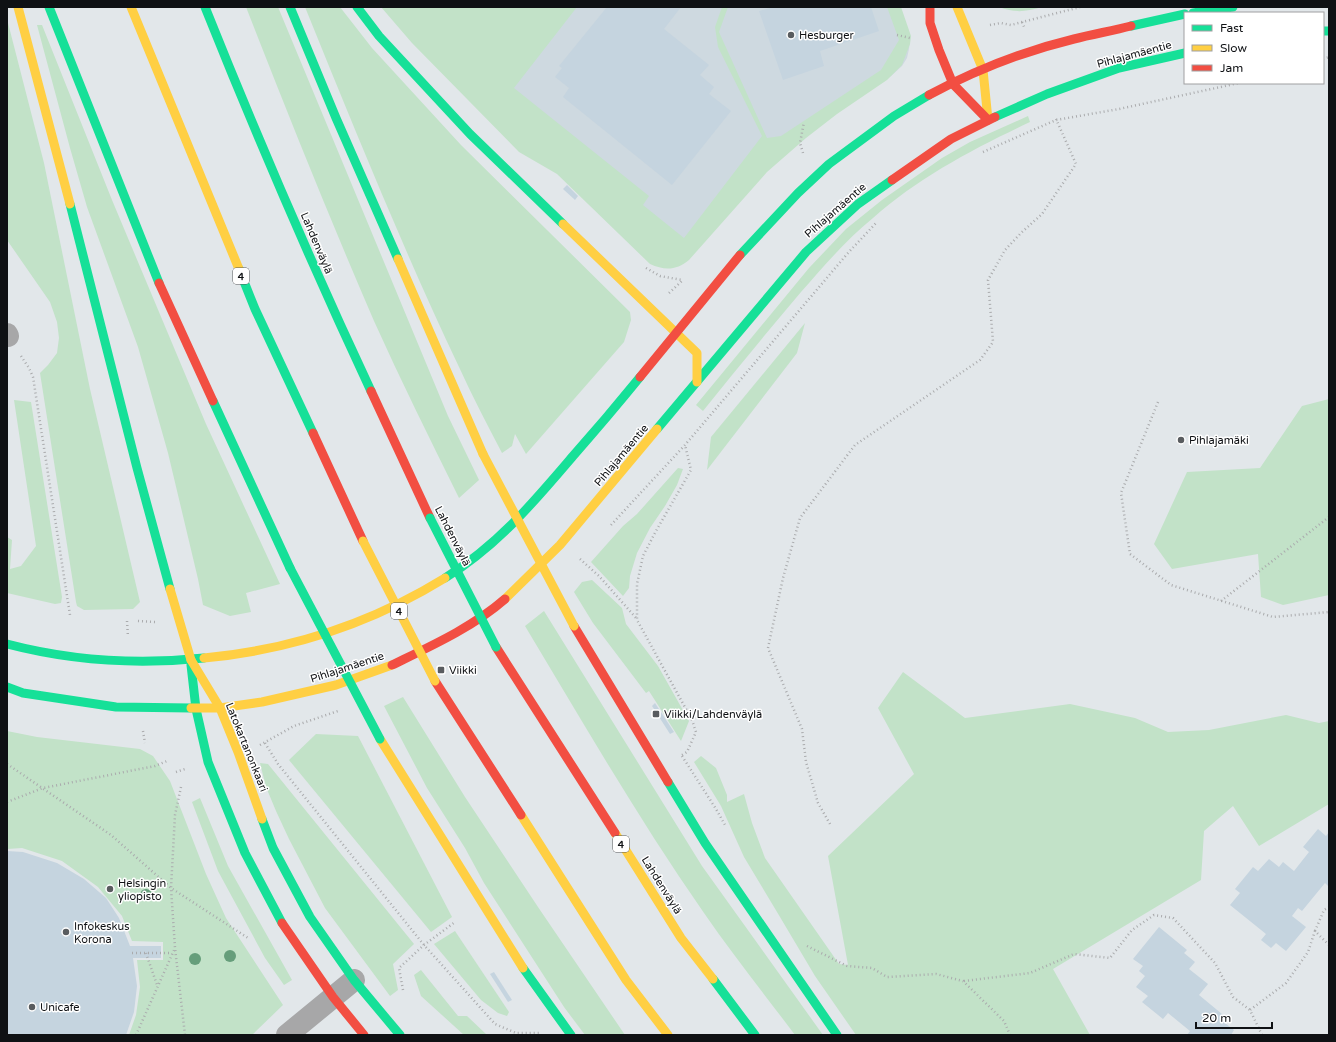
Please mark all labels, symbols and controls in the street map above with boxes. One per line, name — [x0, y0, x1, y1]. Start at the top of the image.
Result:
legend — [1184, 12, 1324, 84]
text: Fast — [1220, 21, 1244, 35]
place label: Hesburger — [799, 29, 855, 42]
marker: Hesburger — [786, 30, 796, 40]
street label: Pihlajamäentie — [1095, 38, 1173, 71]
text: Slow — [1220, 41, 1247, 55]
text: Jam — [1220, 61, 1243, 75]
street label: Pihlajamäentie — [802, 180, 869, 241]
street label: Lahdenväylä — [298, 210, 335, 276]
road number: 4 — [233, 268, 249, 284]
street label: Pihlajamäentie — [592, 422, 651, 489]
place label: Pihlajamäki — [1189, 434, 1249, 447]
marker: Pihlajamäki — [1176, 435, 1186, 445]
street label: Lahdenväylä — [432, 504, 473, 568]
road number: 4 — [391, 603, 407, 619]
street label: Pihlajamäentie — [309, 649, 386, 686]
place label: Viikki — [449, 664, 477, 677]
marker: Viikki — [436, 665, 446, 675]
street label: Latokartanonkaari — [223, 701, 270, 794]
place label: Viikki/Lahdenväylä — [664, 708, 762, 721]
marker: Viikki/Lahdenväylä — [651, 709, 661, 719]
road number: 4 — [613, 836, 629, 852]
street label: Lahdenväylä — [639, 854, 684, 917]
place label: Helsingin yliopisto — [118, 877, 166, 903]
marker: Helsingin yliopisto — [105, 884, 115, 894]
place label: Infokeskus Korona — [74, 920, 130, 946]
marker: Infokeskus Korona — [61, 927, 71, 937]
place label: Unicafe — [40, 1001, 80, 1014]
marker: Unicafe — [27, 1002, 37, 1012]
scale bar — [1196, 1004, 1272, 1030]
text: 20 m — [1202, 1011, 1231, 1025]

